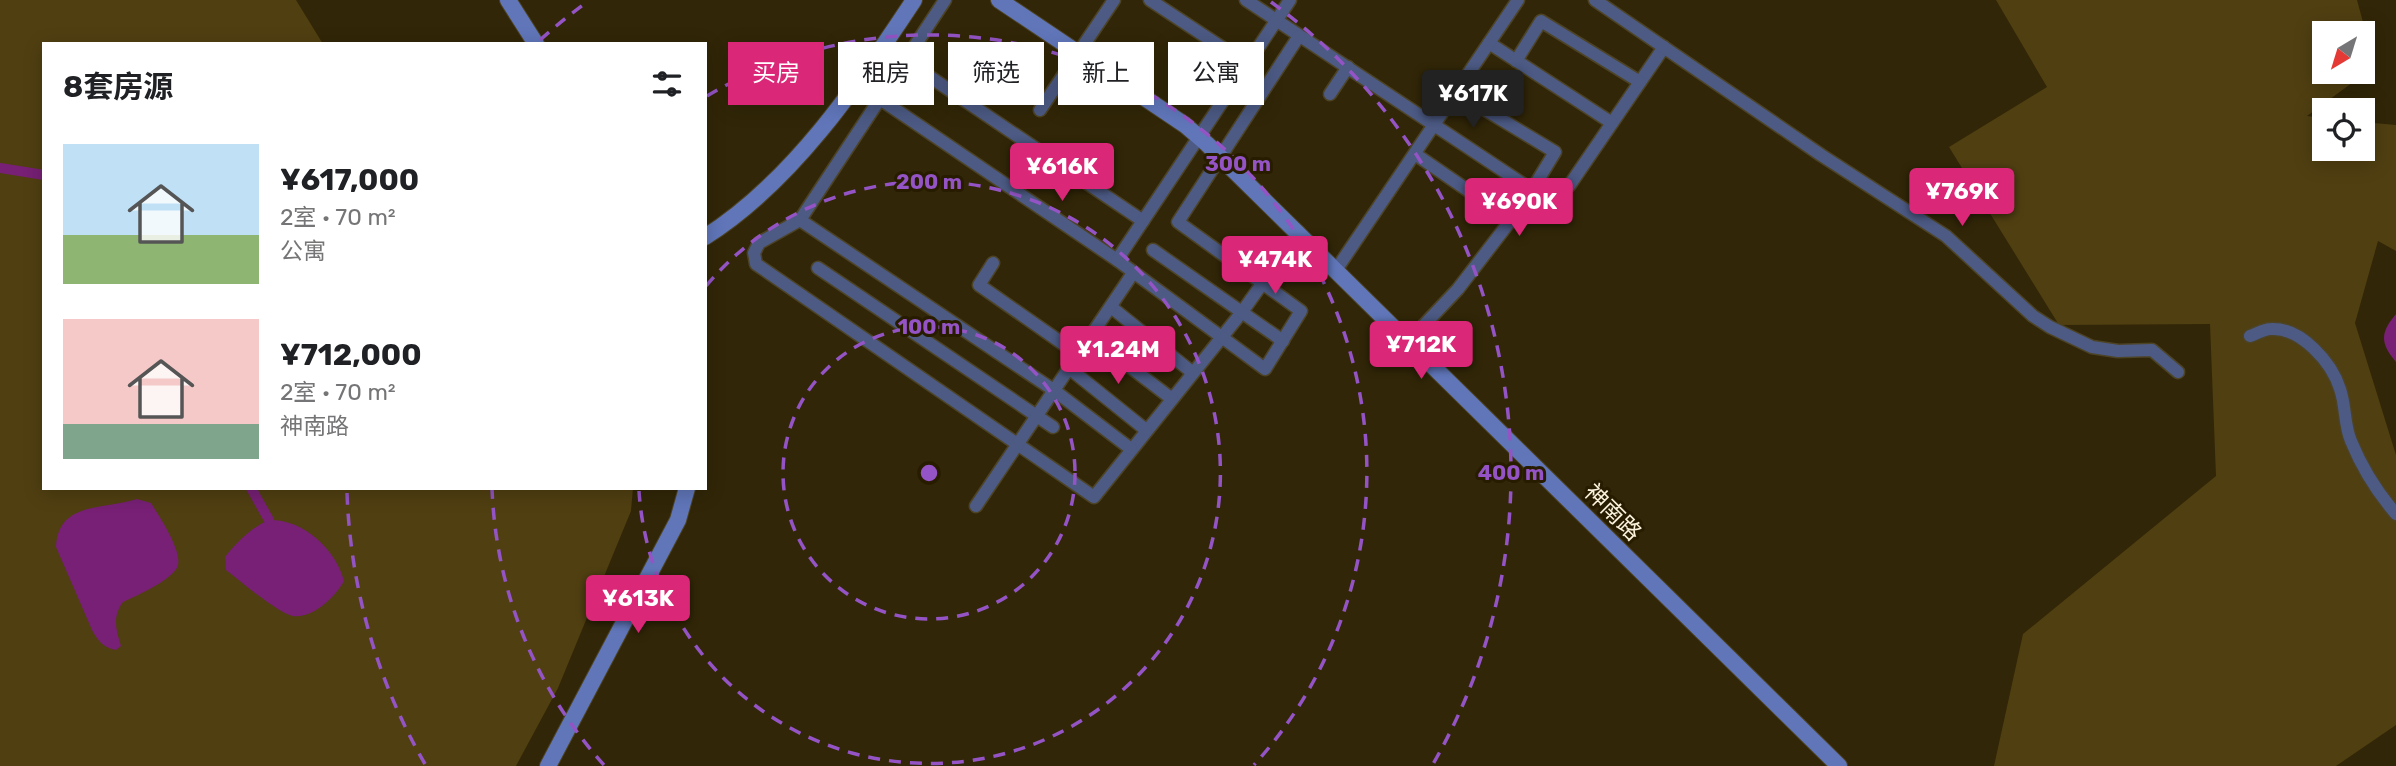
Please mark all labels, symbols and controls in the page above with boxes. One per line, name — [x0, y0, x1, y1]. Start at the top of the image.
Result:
north arrow — [2312, 21, 2375, 84]
map controls — [2312, 21, 2375, 161]
chip: 买房 — [728, 42, 824, 105]
chip: 租房 — [838, 42, 934, 105]
chip: 筛选 — [948, 42, 1044, 105]
chip: 新上 — [1058, 42, 1154, 105]
chip: 公寓 — [1168, 42, 1264, 105]
icon: filters — [648, 65, 686, 103]
text: 8套房源 — [63, 69, 173, 105]
pin: ¥617K — [1424, 71, 1522, 130]
text: ¥617K — [1438, 79, 1508, 107]
button: locate — [2312, 98, 2375, 161]
pin: ¥616K — [1013, 144, 1111, 203]
text: 300 m — [1205, 151, 1271, 176]
text: ¥616K — [1026, 152, 1098, 180]
text: ¥617,000 — [280, 162, 419, 198]
pin: ¥769K — [1913, 168, 2011, 228]
text: 200 m — [896, 169, 962, 194]
icon: home — [119, 172, 203, 256]
text: ¥769K — [1925, 177, 1999, 205]
pin: ¥690K — [1470, 178, 1568, 238]
text: ¥690K — [1481, 187, 1557, 215]
text: 2室 · 70 m² — [280, 203, 396, 231]
pin: ¥474K — [1226, 236, 1324, 296]
text: 公寓 — [280, 237, 326, 265]
text: ¥474K — [1238, 245, 1312, 273]
text: 100 m — [898, 314, 960, 339]
pin: ¥712K — [1372, 322, 1470, 381]
pin: ¥1.24M — [1061, 326, 1175, 386]
text: ¥712K — [1386, 330, 1456, 358]
text: ¥1.24M — [1076, 335, 1160, 363]
text: ¥712,000 — [280, 337, 422, 373]
icon: home — [119, 347, 203, 431]
text: 2室 · 70 m² — [280, 378, 396, 406]
text: 神南路 — [280, 412, 349, 440]
text: 400 m — [1478, 460, 1544, 485]
centre of rings — [917, 461, 941, 485]
street label: 神南路 — [1579, 478, 1647, 546]
pin: ¥613K — [589, 576, 687, 635]
text: ¥613K — [602, 584, 674, 612]

